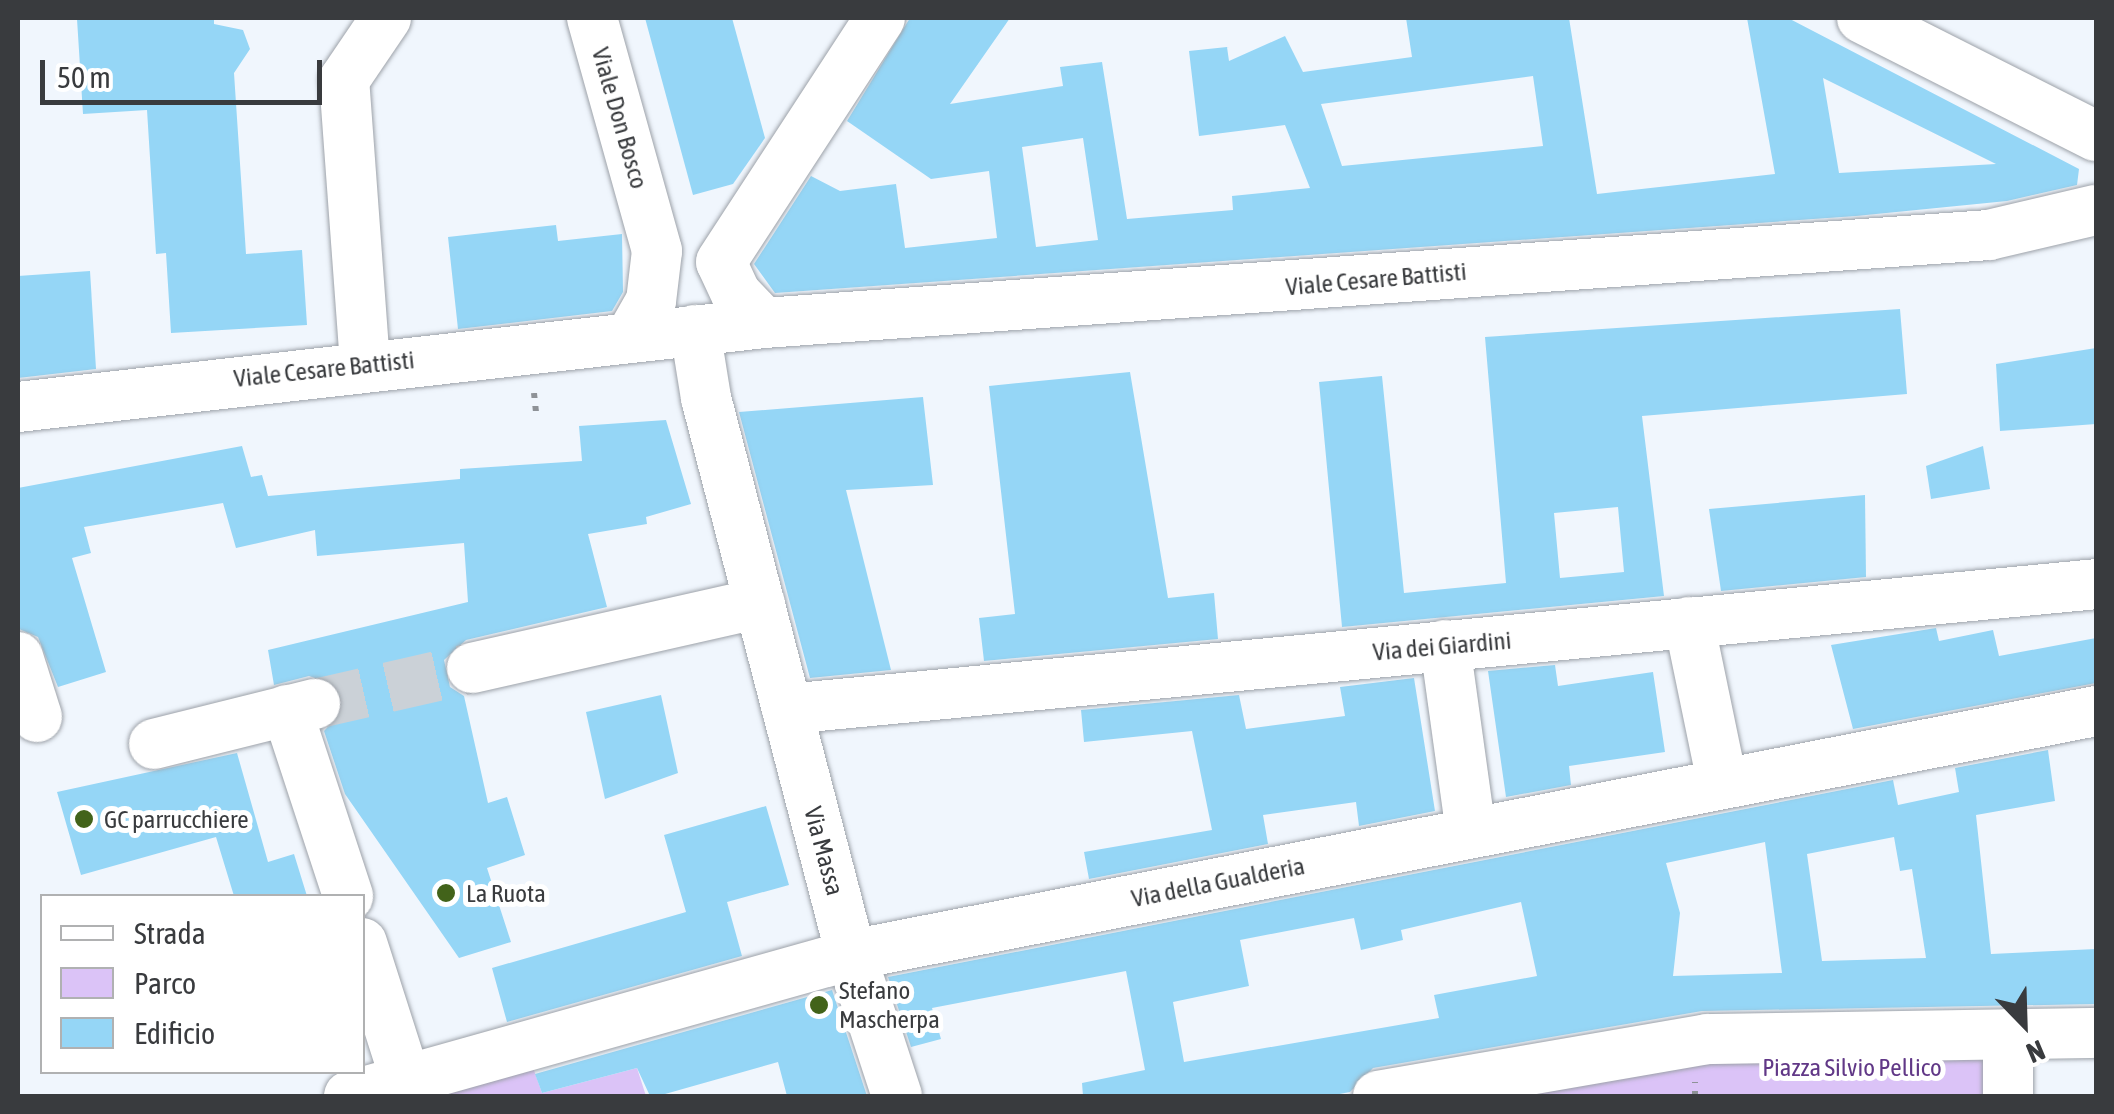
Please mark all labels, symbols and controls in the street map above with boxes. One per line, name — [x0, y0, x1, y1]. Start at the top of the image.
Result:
scale bar — [45, 40, 328, 102]
street label: Viale Don Bosco — [586, 44, 654, 192]
text: 50 m — [57, 60, 111, 94]
street label: Viale Cesare Battisti — [1284, 256, 1468, 302]
street label: Viale Cesare Battisti — [232, 345, 416, 393]
street label: Via dei Giardini — [1372, 625, 1512, 667]
street label: Via Massa — [798, 803, 850, 899]
place label: GC parrucchiere — [104, 804, 249, 834]
marker: GC parrucchiere — [73, 808, 95, 830]
street label: Via della Gualderia — [1129, 851, 1307, 913]
place label: La Ruota — [466, 878, 546, 908]
marker: La Ruota — [435, 882, 457, 904]
legend — [40, 894, 365, 1074]
text: Strada — [134, 916, 206, 950]
text: Parco — [134, 966, 196, 1000]
north arrow — [1974, 974, 2074, 1074]
place label: Stefano Mascherpa — [839, 976, 940, 1035]
marker: Stefano Mascherpa — [808, 994, 830, 1016]
text: Edificio — [134, 1016, 215, 1050]
text: N — [2022, 1034, 2050, 1070]
park label: Piazza Silvio Pellico — [1762, 1052, 1942, 1082]

